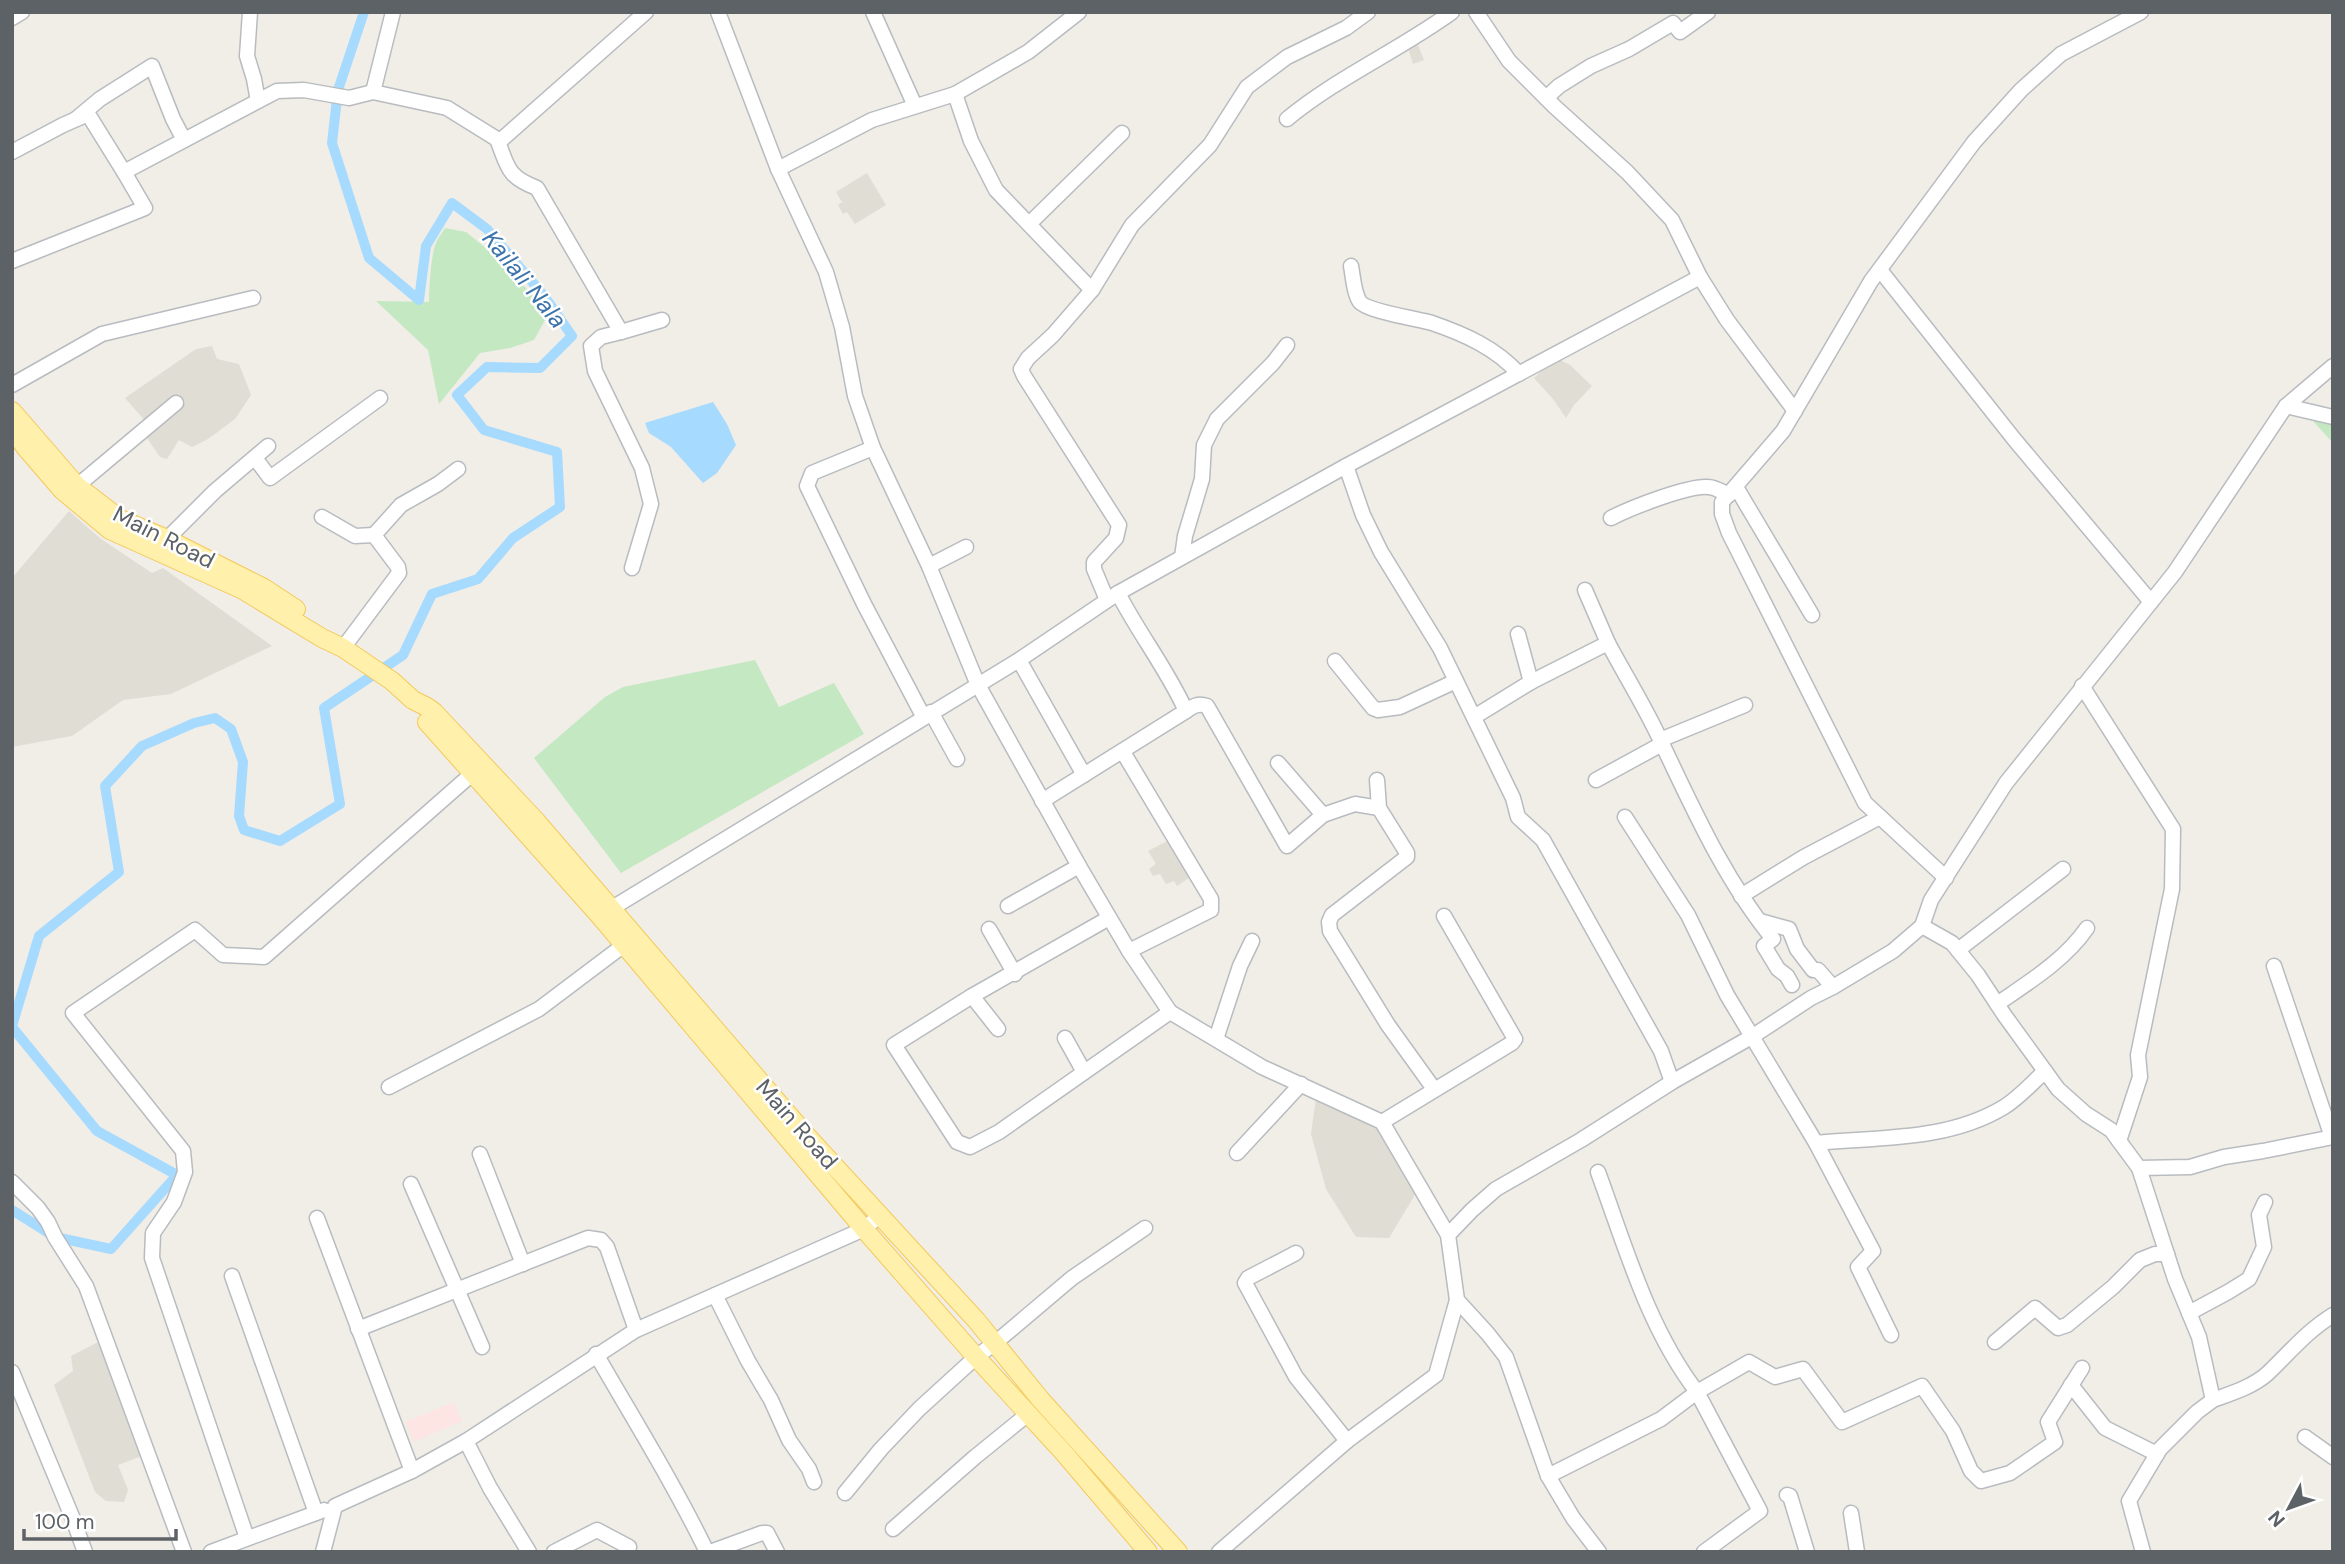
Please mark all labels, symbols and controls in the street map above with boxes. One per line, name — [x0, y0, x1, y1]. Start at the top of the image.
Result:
water label: Kailali Nala — [476, 224, 574, 334]
street label: Main Road — [108, 499, 220, 575]
street label: Main Road — [750, 1073, 844, 1175]
north arrow — [2254, 1473, 2324, 1543]
scale bar — [24, 1498, 177, 1542]
text: N — [2263, 1505, 2291, 1532]
text: 100 m — [35, 1508, 95, 1536]

